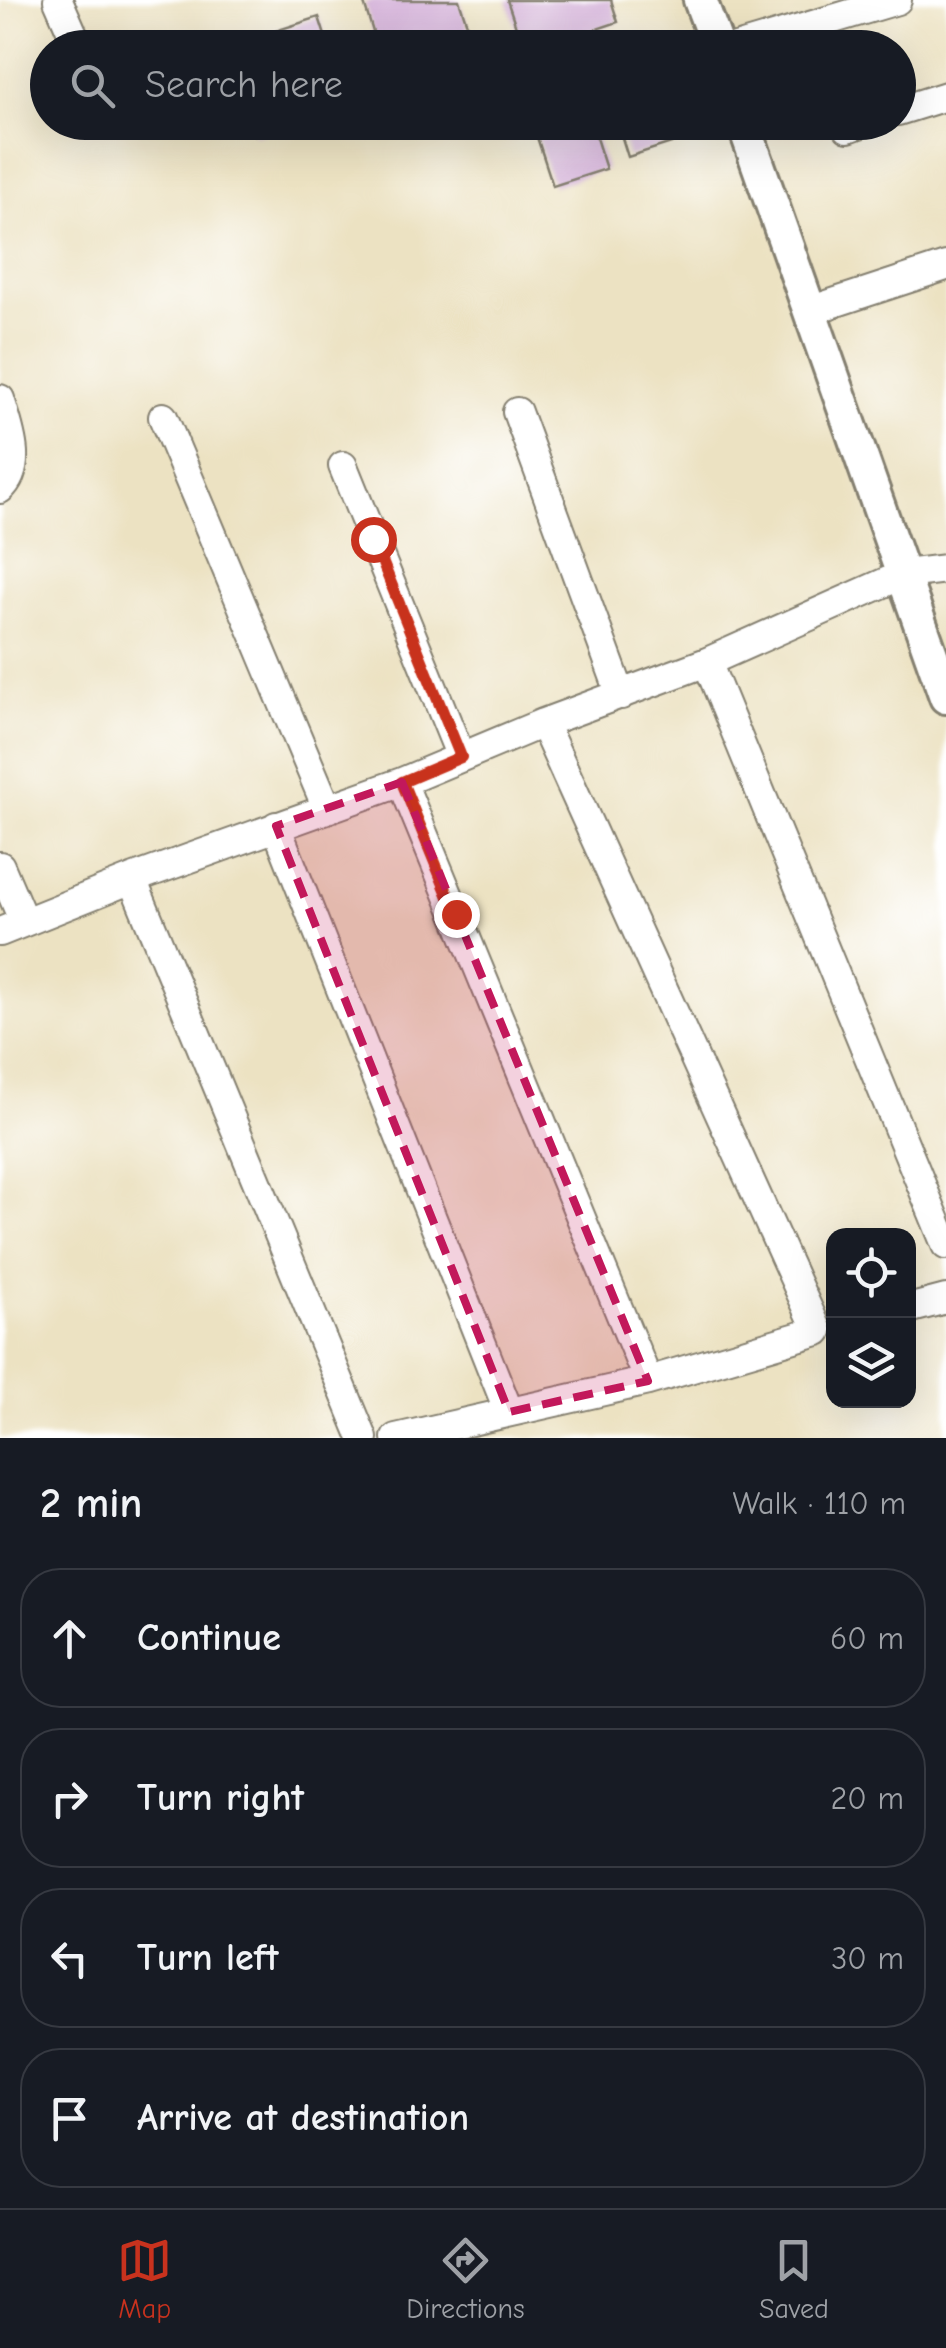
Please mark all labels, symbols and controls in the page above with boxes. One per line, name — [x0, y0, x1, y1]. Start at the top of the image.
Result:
search box — [30, 30, 916, 140]
icon: search — [65, 58, 120, 113]
text: Search here — [145, 63, 343, 107]
route start — [351, 517, 397, 563]
route end — [434, 892, 480, 938]
map controls — [826, 1228, 916, 1408]
button: locate — [826, 1228, 916, 1318]
button: layers — [826, 1318, 916, 1408]
text: 2 min — [40, 1479, 142, 1528]
text: Walk · 110 m — [732, 1485, 906, 1522]
icon: ahead — [42, 1611, 97, 1666]
text: Continue — [137, 1616, 281, 1660]
text: 60 m — [830, 1620, 904, 1657]
icon: right — [42, 1771, 97, 1826]
text: Turn right — [137, 1776, 304, 1820]
text: 20 m — [831, 1780, 904, 1817]
icon: left — [42, 1931, 97, 1986]
text: Turn left — [137, 1936, 278, 1980]
text: 30 m — [831, 1940, 904, 1977]
icon: arrive — [42, 2091, 97, 2146]
text: Arrive at destination — [137, 2096, 469, 2140]
tab: Map — [117, 2233, 172, 2325]
tab: Directions — [406, 2233, 525, 2325]
tab: Saved — [759, 2233, 829, 2325]

